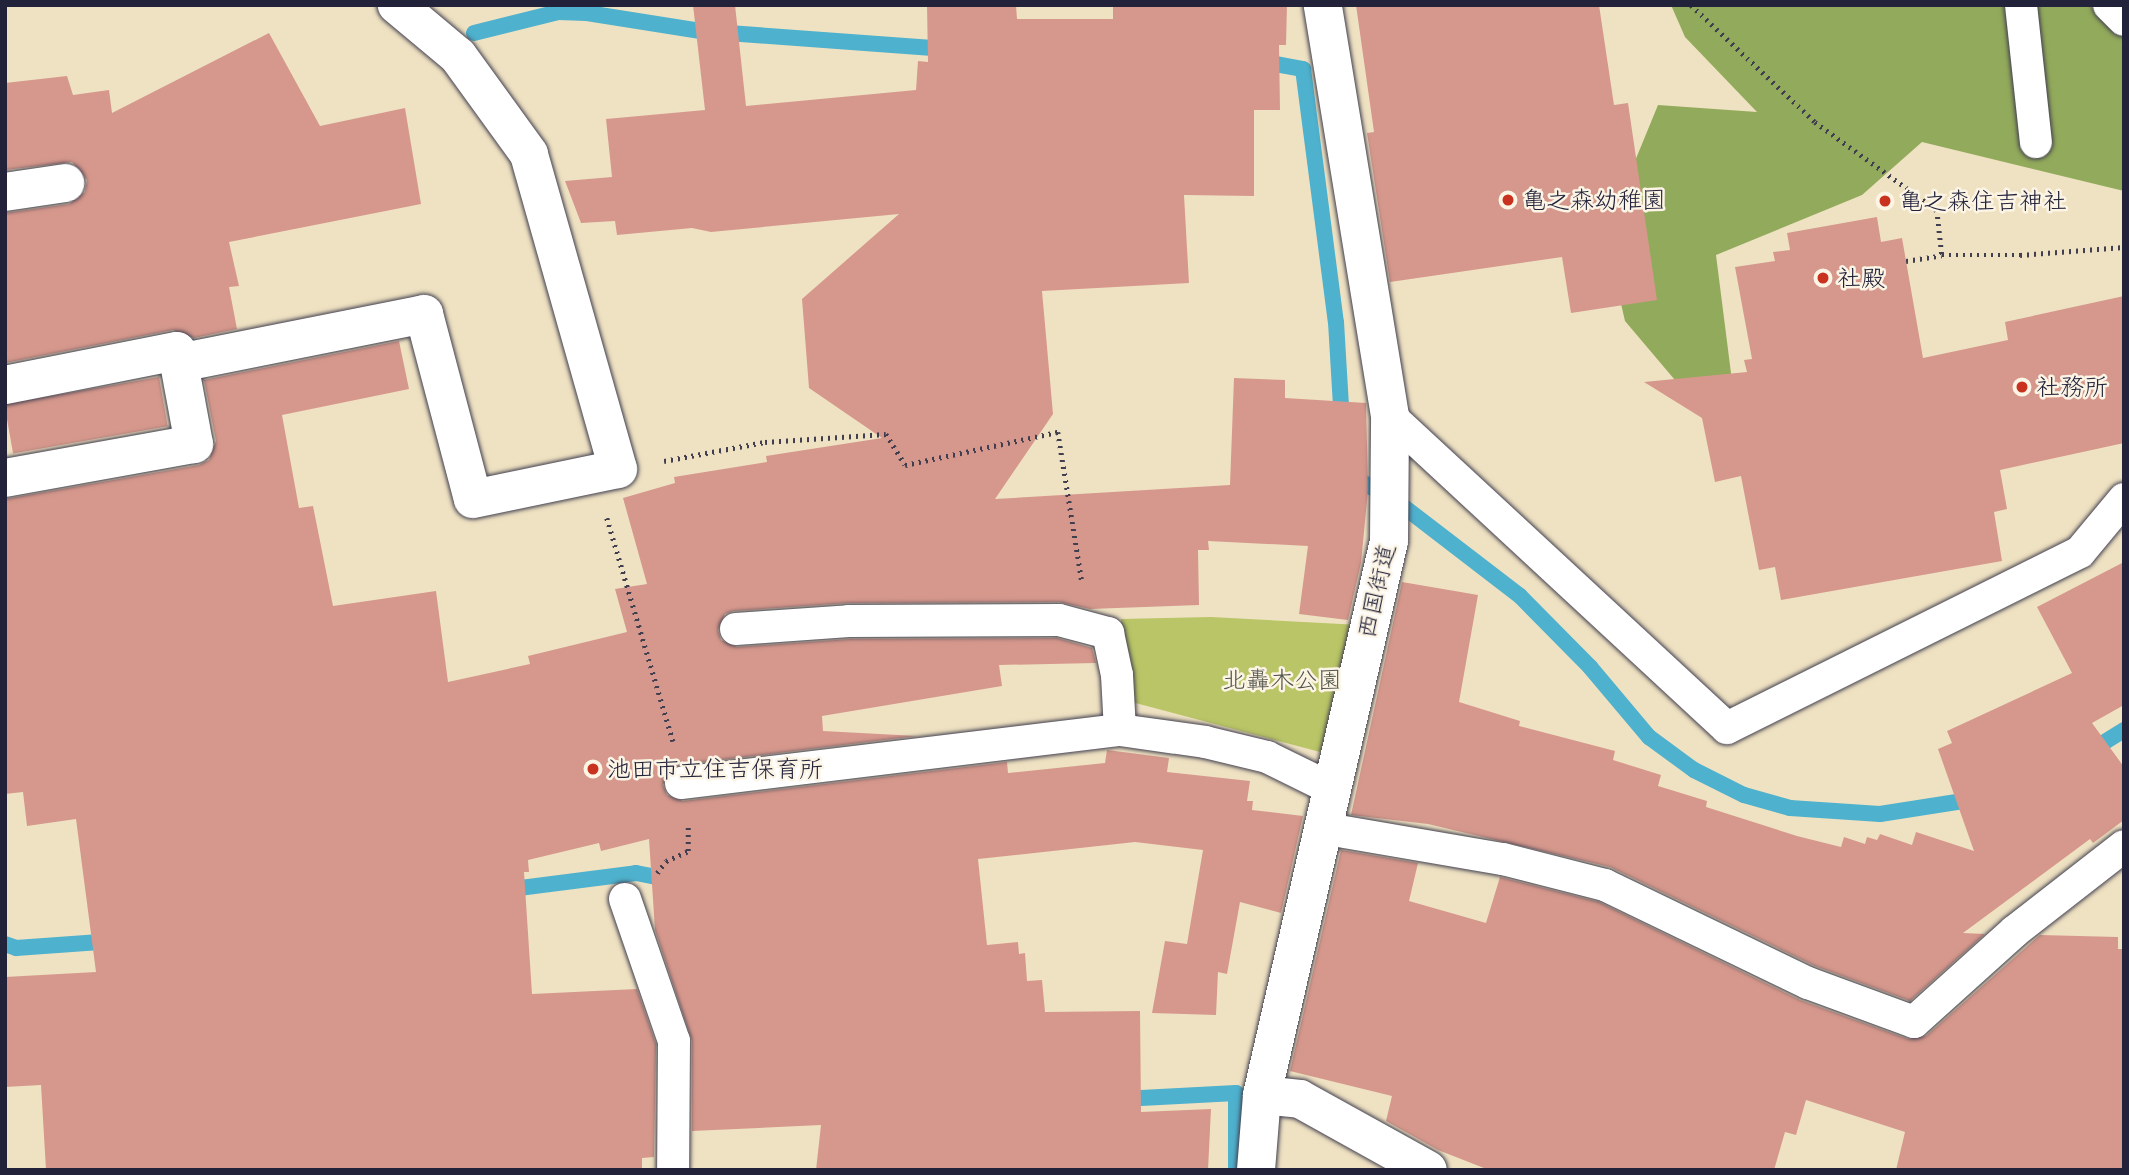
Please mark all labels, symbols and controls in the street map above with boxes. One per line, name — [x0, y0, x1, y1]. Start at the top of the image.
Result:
place label: 亀之森幼稚園 — [1522, 186, 1666, 214]
place label: 亀之森住吉神社 — [1899, 187, 2067, 215]
marker: 亀之森幼稚園 — [1500, 192, 1516, 208]
marker: 亀之森住吉神社 — [1877, 193, 1893, 209]
place label: 社殿 — [1837, 264, 1885, 292]
marker: 社殿 — [1815, 270, 1831, 286]
place label: 社務所 — [2036, 373, 2108, 401]
marker: 社務所 — [2014, 379, 2030, 395]
street label: 西国街道 — [1351, 541, 1401, 641]
park label: 北轟木公園 — [1222, 666, 1342, 694]
place label: 池田市立住吉保育所 — [607, 755, 823, 783]
marker: 池田市立住吉保育所 — [585, 761, 601, 777]

